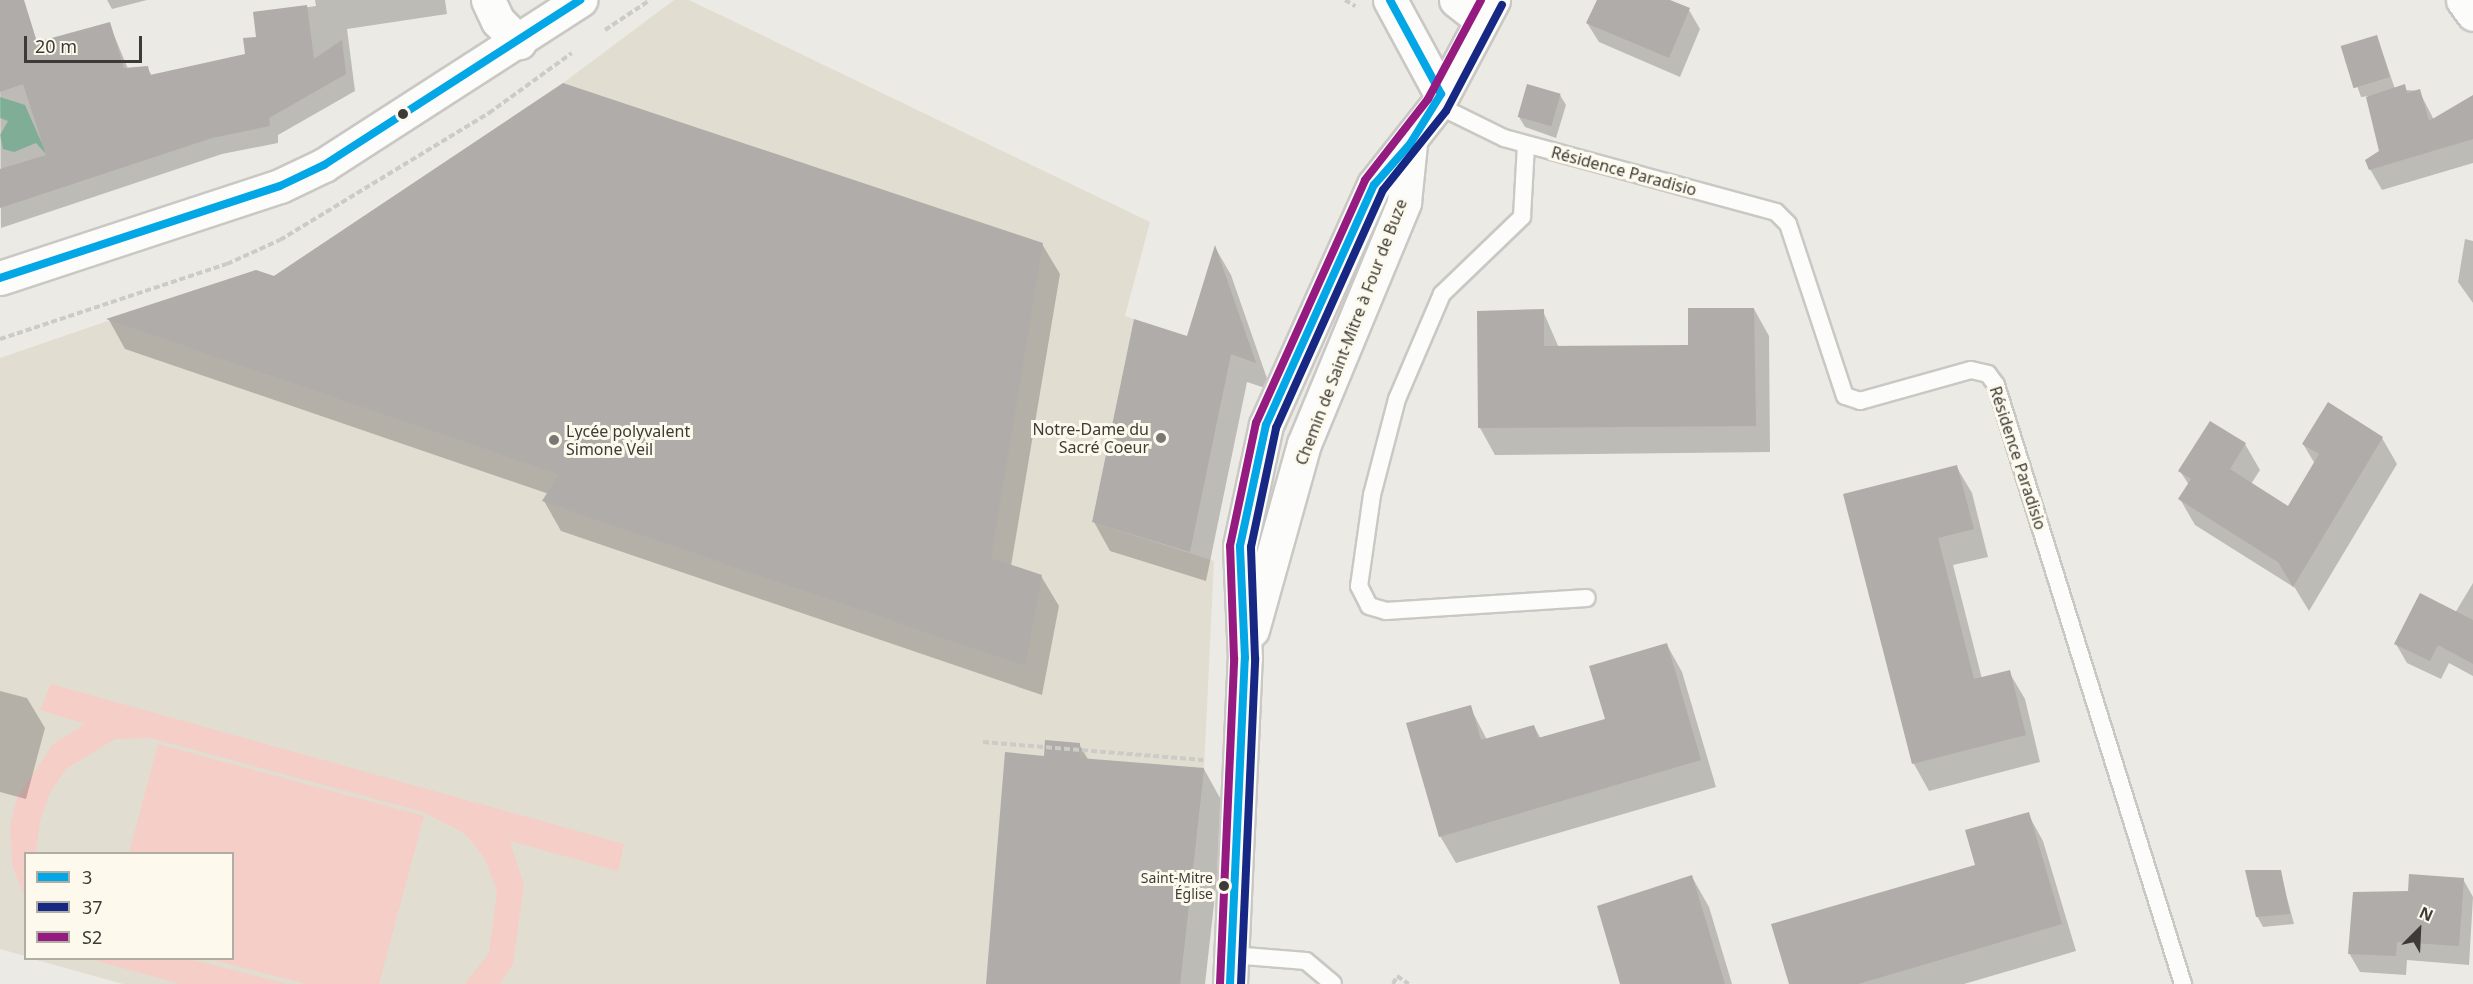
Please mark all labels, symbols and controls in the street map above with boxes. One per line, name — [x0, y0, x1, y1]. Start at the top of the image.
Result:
scale bar — [27, 24, 146, 62]
text: 20 m — [35, 34, 77, 58]
unlabelled marker — [397, 108, 409, 120]
street label: Résidence Paradisio — [1549, 142, 1699, 200]
street label: Chemin de Saint-Mitre à Four de Buze — [1291, 196, 1411, 468]
street label: Résidence Paradisio — [1986, 384, 2050, 532]
place label: Notre-Dame du Sacré Coeur — [1032, 419, 1149, 457]
place label: Lycée polyvalent Simone Veil — [566, 421, 690, 459]
marker: Notre-Dame du Sacré Coeur — [1154, 431, 1168, 445]
marker: Lycée polyvalent Simone Veil — [547, 433, 561, 447]
legend — [24, 852, 234, 960]
text: 3 — [82, 865, 92, 889]
place label: Saint-Mitre Église — [1141, 870, 1213, 903]
marker: Saint-Mitre Église — [1218, 880, 1230, 892]
text: 37 — [82, 895, 103, 919]
north arrow — [2389, 900, 2449, 960]
text: N — [2416, 901, 2437, 926]
text: S2 — [82, 925, 102, 949]

